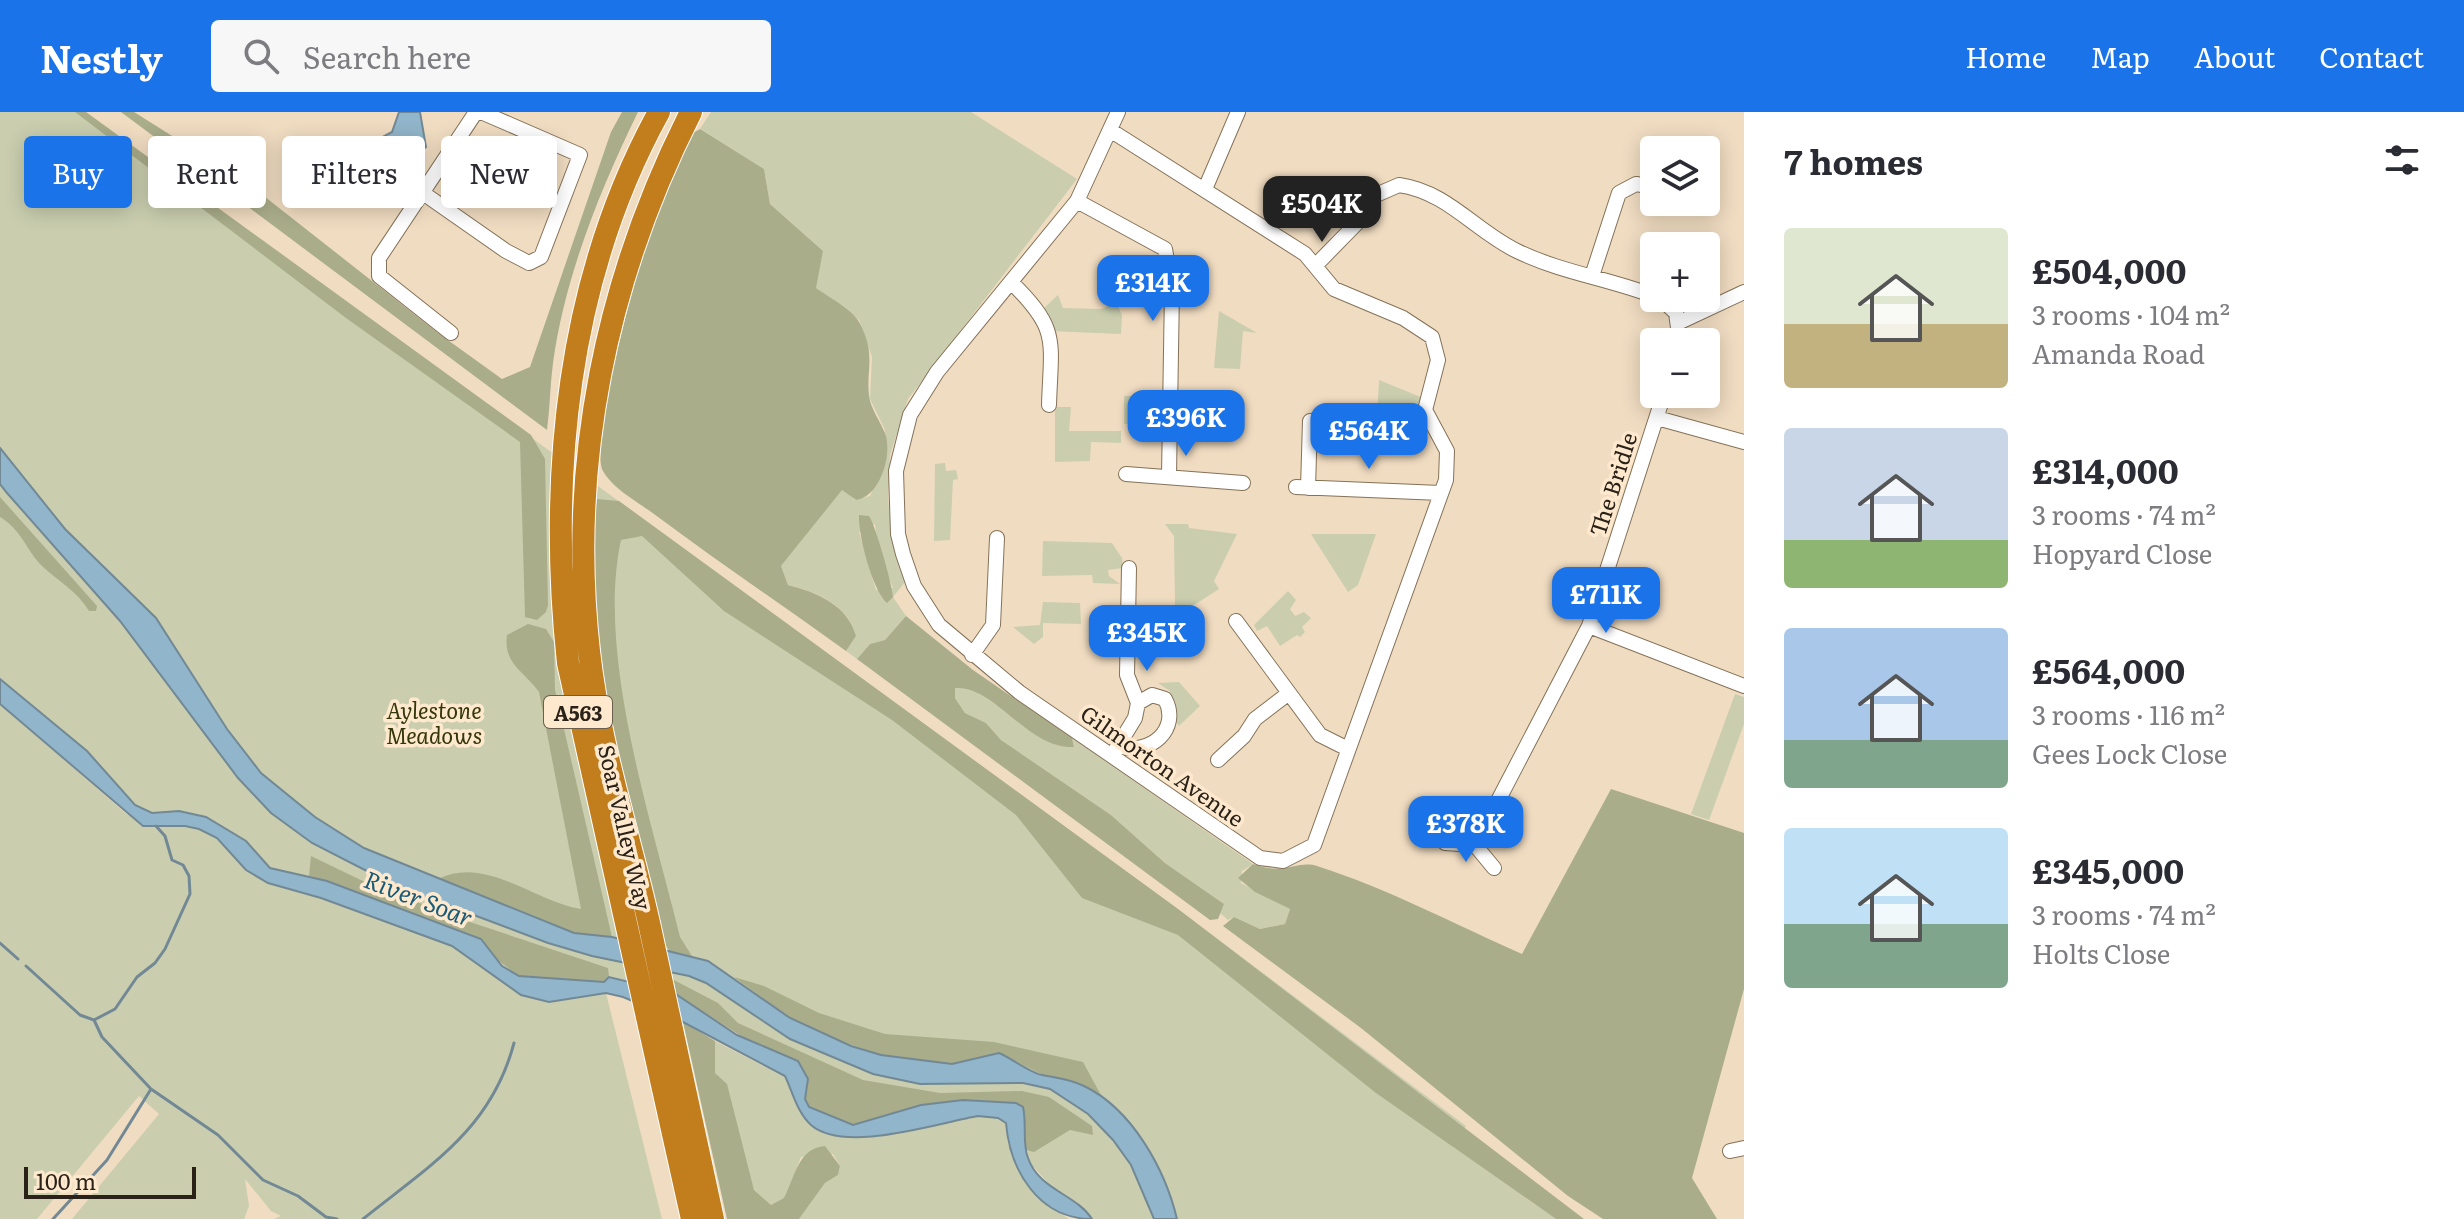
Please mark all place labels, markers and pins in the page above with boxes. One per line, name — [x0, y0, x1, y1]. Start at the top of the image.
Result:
pin: £504K — [1266, 176, 1378, 244]
pin: £314K — [1097, 255, 1209, 323]
pin: £396K — [1130, 390, 1242, 458]
pin: £564K — [1313, 403, 1425, 471]
pin: £711K — [1550, 567, 1662, 635]
pin: £345K — [1091, 605, 1203, 673]
pin: £378K — [1410, 796, 1522, 864]

